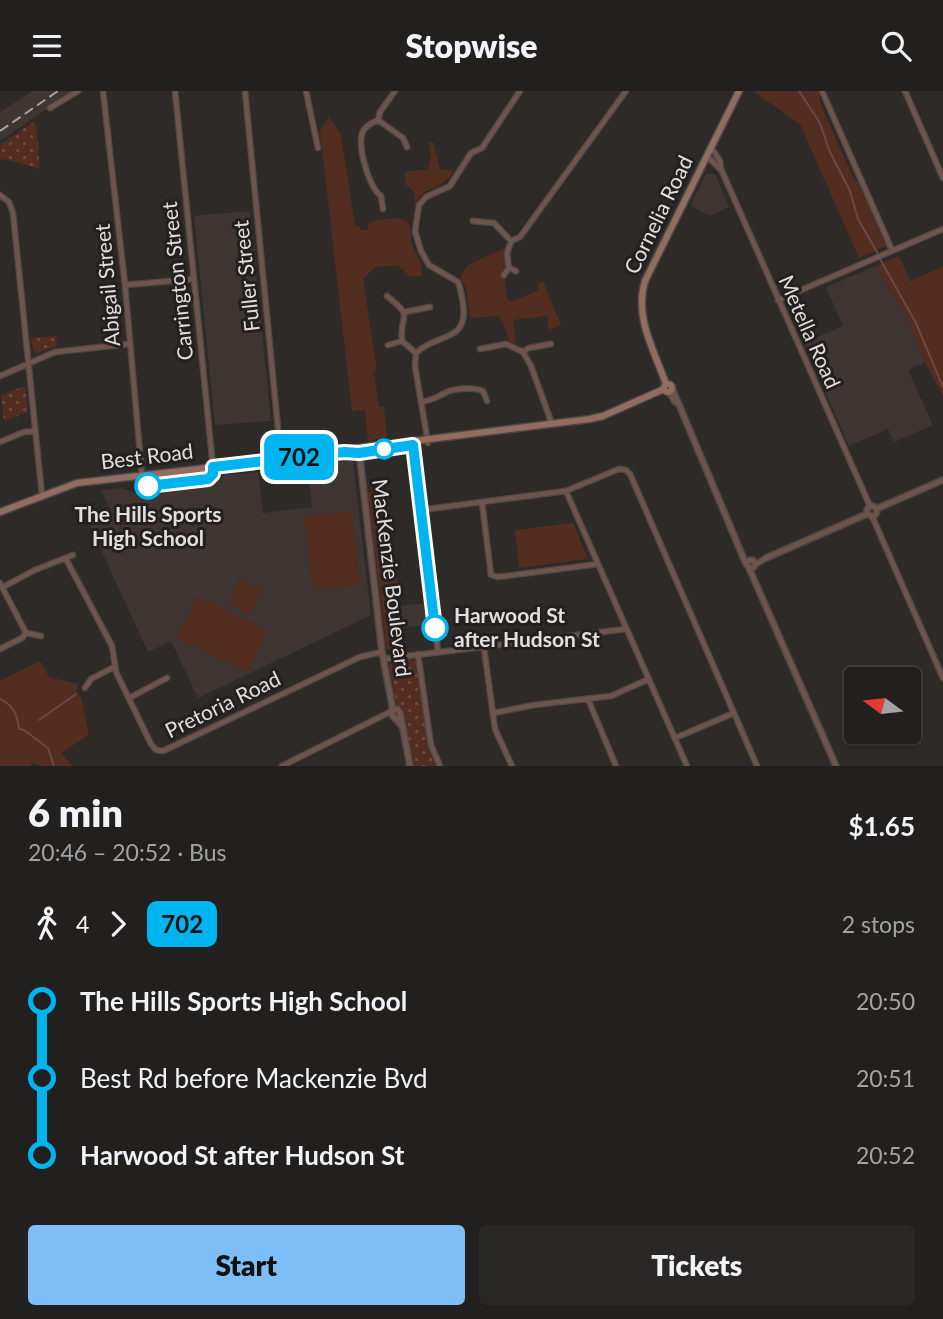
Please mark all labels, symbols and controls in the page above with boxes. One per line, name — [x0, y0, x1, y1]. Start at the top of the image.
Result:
text: Stopwise — [405, 26, 538, 65]
icon: menu — [28, 27, 66, 65]
icon: search — [877, 27, 915, 65]
street label: Cornelia Road — [618, 151, 697, 278]
street label: Carrington Street — [156, 200, 197, 362]
street label: Fuller Street — [227, 219, 264, 333]
street label: Abigail Street — [89, 222, 124, 347]
street label: Metella Road — [774, 271, 846, 392]
line badge: 702 — [259, 434, 339, 480]
street label: Best Road — [99, 437, 195, 474]
unlabelled marker — [374, 439, 394, 459]
text: 702 — [278, 442, 320, 471]
marker: The Hills Sports High School — [135, 473, 161, 499]
street label: MacKenzie Boulevard — [368, 477, 417, 678]
place label: The Hills Sports High School — [75, 501, 221, 550]
place label: Harwood St after Hudson St — [454, 602, 600, 651]
marker: Harwood St after Hudson St — [422, 615, 448, 641]
street label: Pretoria Road — [161, 665, 284, 742]
north arrow — [844, 667, 920, 744]
map controls — [844, 667, 921, 744]
text: 6 min — [28, 789, 123, 835]
text: $1.65 — [849, 810, 915, 842]
text: 20:46 – 20:52 · Bus — [28, 838, 227, 866]
icon: walk — [28, 905, 66, 943]
icon: forward — [99, 905, 137, 943]
text: 702 — [161, 909, 203, 938]
text: 4 — [76, 910, 89, 938]
text: 2 stops — [842, 910, 915, 938]
text: The Hills Sports High School — [80, 985, 407, 1017]
text: 20:50 — [856, 987, 915, 1015]
text: Best Rd before Mackenzie Bvd — [80, 1062, 428, 1094]
text: 20:51 — [856, 1064, 915, 1092]
text: Harwood St after Hudson St — [80, 1139, 404, 1171]
text: 20:52 — [856, 1141, 915, 1169]
button: Start — [28, 1225, 465, 1305]
button: Tickets — [479, 1225, 915, 1305]

